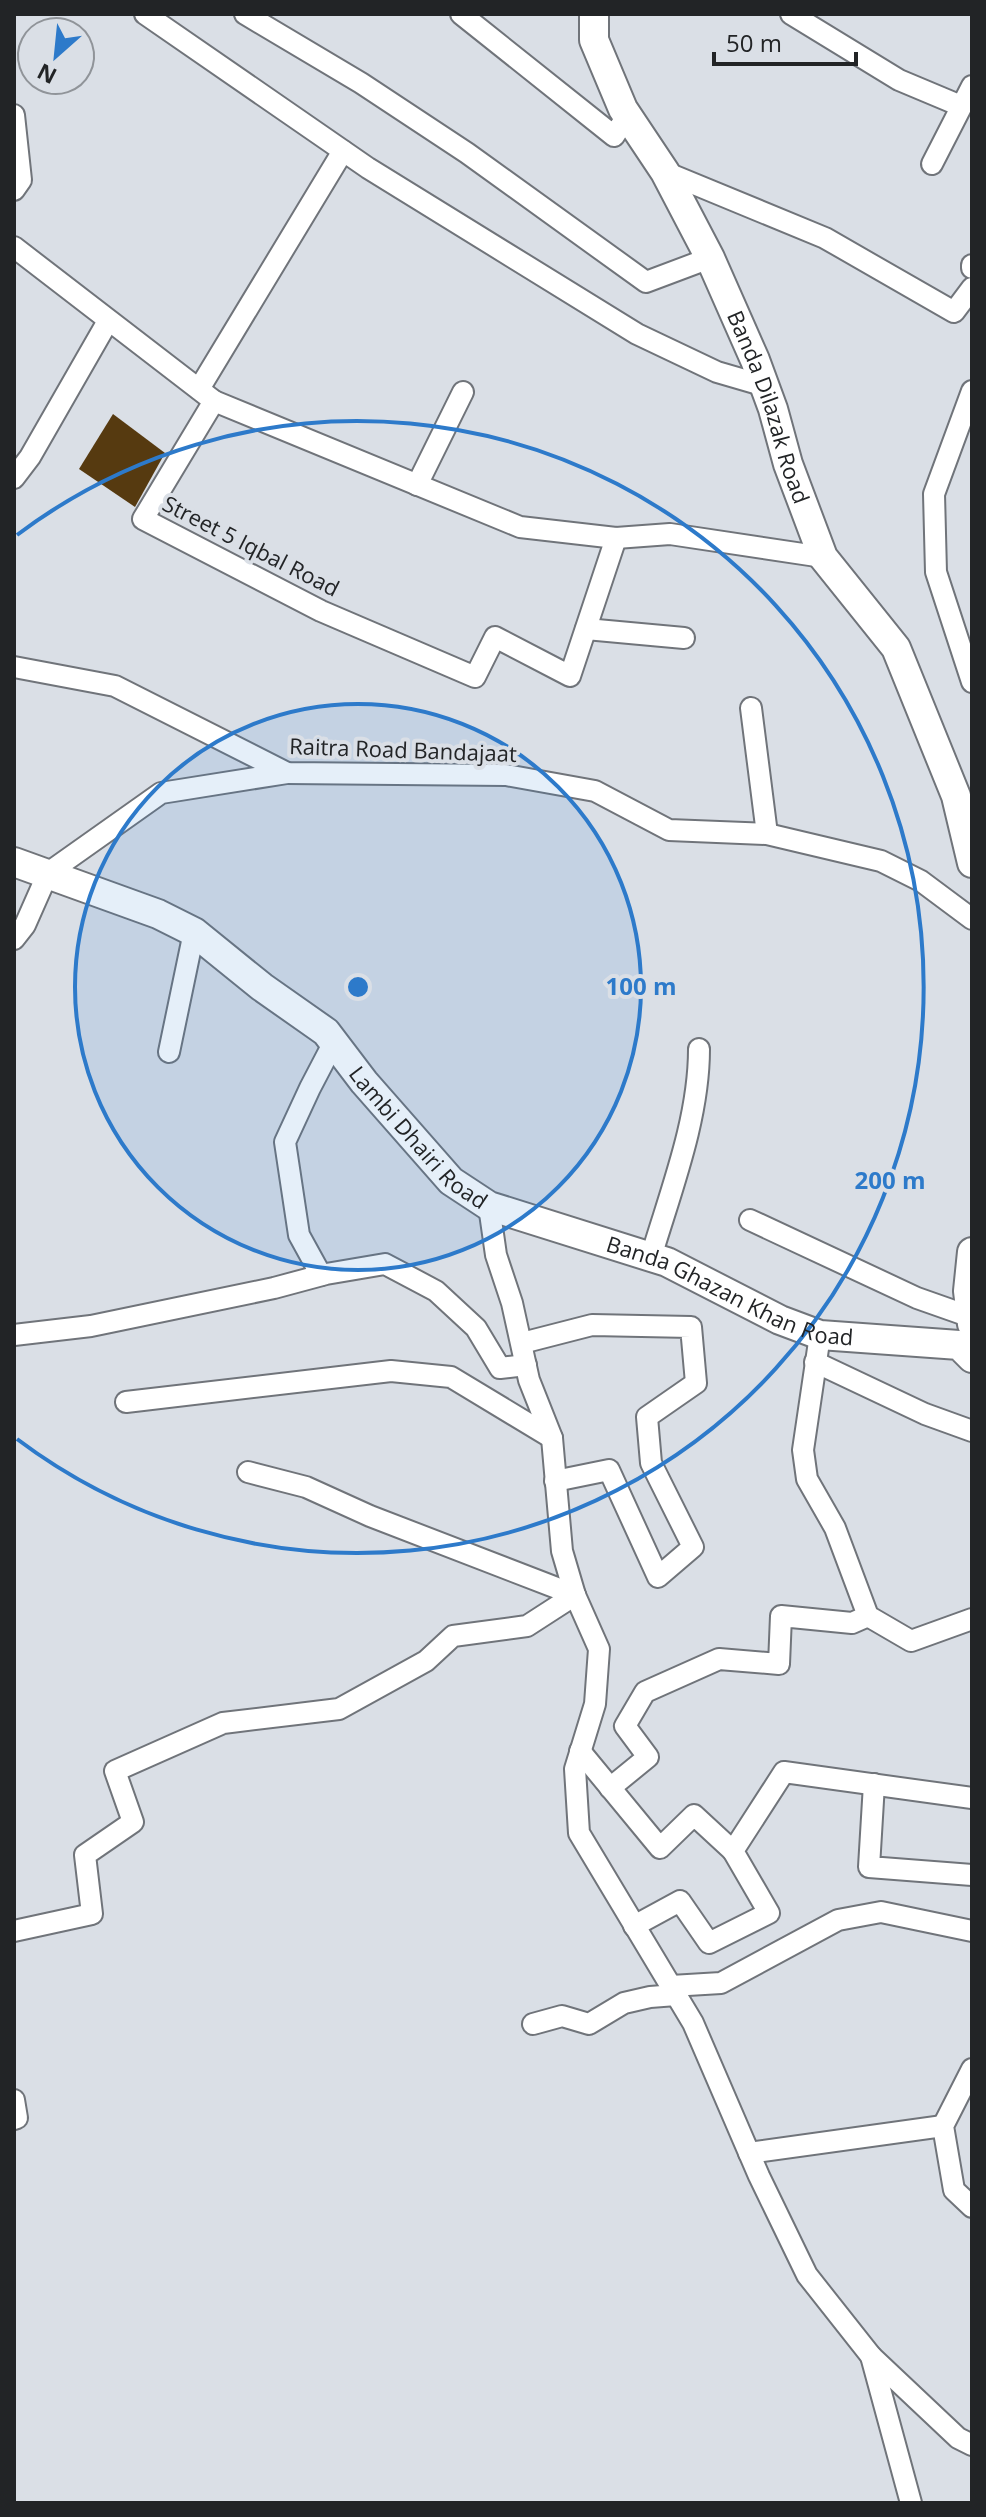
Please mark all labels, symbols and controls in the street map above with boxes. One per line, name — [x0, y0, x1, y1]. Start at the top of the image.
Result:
north arrow — [16, 16, 96, 96]
scale bar — [714, 16, 856, 66]
text: 50 m — [726, 26, 782, 59]
text: N — [32, 57, 61, 92]
street label: Banda Dilazak Road — [721, 305, 817, 507]
street label: Street 5 Iqbal Road — [158, 488, 345, 603]
street label: Raitra Road Bandajaat — [289, 730, 518, 768]
text: 100 m — [606, 969, 676, 1002]
centre of rings — [344, 973, 372, 1001]
street label: Lambi Dhairi Road — [343, 1059, 494, 1215]
text: 200 m — [855, 1163, 925, 1196]
street label: Banda Ghazan Khan Road — [603, 1228, 855, 1351]

